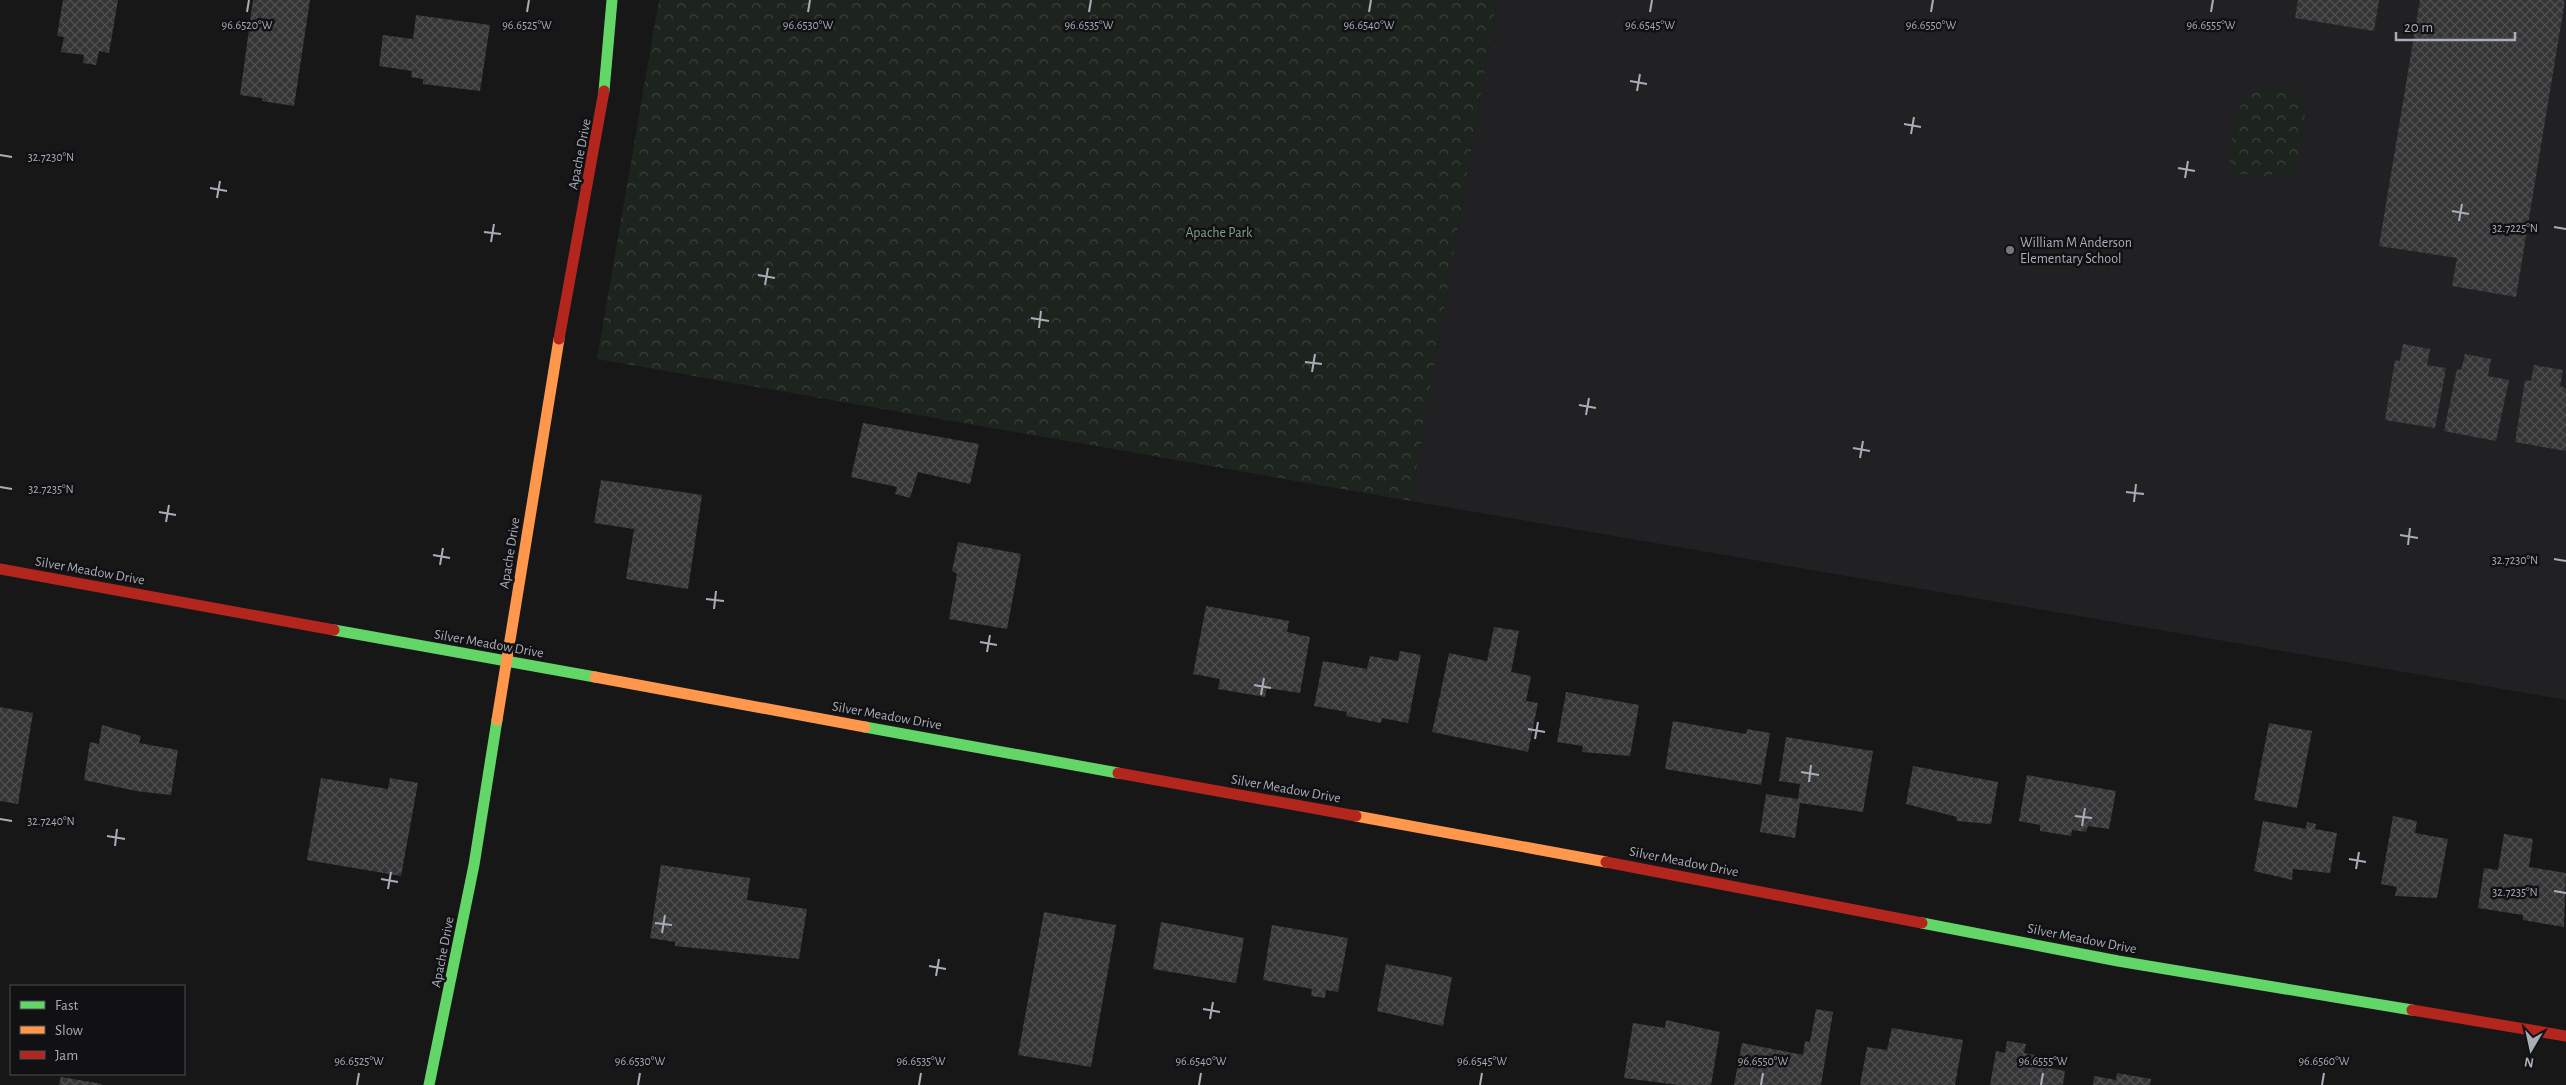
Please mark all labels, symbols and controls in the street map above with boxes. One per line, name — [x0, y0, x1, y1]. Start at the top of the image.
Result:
scale bar — [2396, 10, 2515, 42]
text: 96.6520°W — [222, 19, 273, 31]
text: 96.6525°W — [502, 19, 552, 31]
text: 96.6530°W — [783, 19, 833, 31]
text: 96.6535°W — [1064, 19, 1114, 31]
text: 96.6540°W — [1343, 19, 1395, 31]
text: 96.6545°W — [1625, 19, 1675, 31]
text: 96.6550°W — [1906, 19, 1957, 31]
text: 96.6555°W — [2186, 19, 2236, 31]
text: 20 m — [2404, 20, 2433, 35]
street label: Apache Drive — [566, 118, 594, 191]
text: 32.7230°N — [28, 151, 74, 163]
text: 32.7225°N — [2492, 222, 2538, 234]
park label: Apache Park — [1186, 226, 1253, 240]
place label: William M Anderson Elementary School — [2020, 236, 2132, 266]
marker: William M Anderson Elementary School — [2004, 244, 2016, 256]
text: 32.7235°N — [28, 483, 74, 495]
street label: Apache Drive — [497, 517, 523, 590]
street label: Silver Meadow Drive — [34, 554, 146, 588]
text: 32.7230°N — [2492, 554, 2538, 566]
street label: Silver Meadow Drive — [433, 627, 545, 661]
street label: Silver Meadow Drive — [831, 699, 943, 733]
street label: Silver Meadow Drive — [1230, 772, 1342, 806]
text: 32.7240°N — [27, 815, 75, 827]
street label: Silver Meadow Drive — [1628, 845, 1740, 879]
text: 32.7235°N — [2492, 886, 2538, 898]
street label: Apache Drive — [429, 916, 457, 989]
street label: Silver Meadow Drive — [2026, 922, 2138, 956]
legend — [10, 985, 185, 1075]
text: Fast — [55, 998, 79, 1013]
text: Slow — [55, 1023, 83, 1038]
north arrow — [2506, 1025, 2556, 1075]
text: Jam — [55, 1048, 78, 1063]
text: N — [2523, 1054, 2535, 1070]
text: 96.6525°W — [334, 1055, 384, 1067]
text: 96.6530°W — [615, 1055, 665, 1067]
text: 96.6535°W — [896, 1055, 946, 1067]
text: 96.6540°W — [1175, 1055, 1227, 1067]
text: 96.6545°W — [1457, 1055, 1507, 1067]
text: 96.6550°W — [1738, 1055, 1789, 1067]
text: 96.6555°W — [2018, 1055, 2068, 1067]
text: 96.6560°W — [2298, 1055, 2350, 1067]

